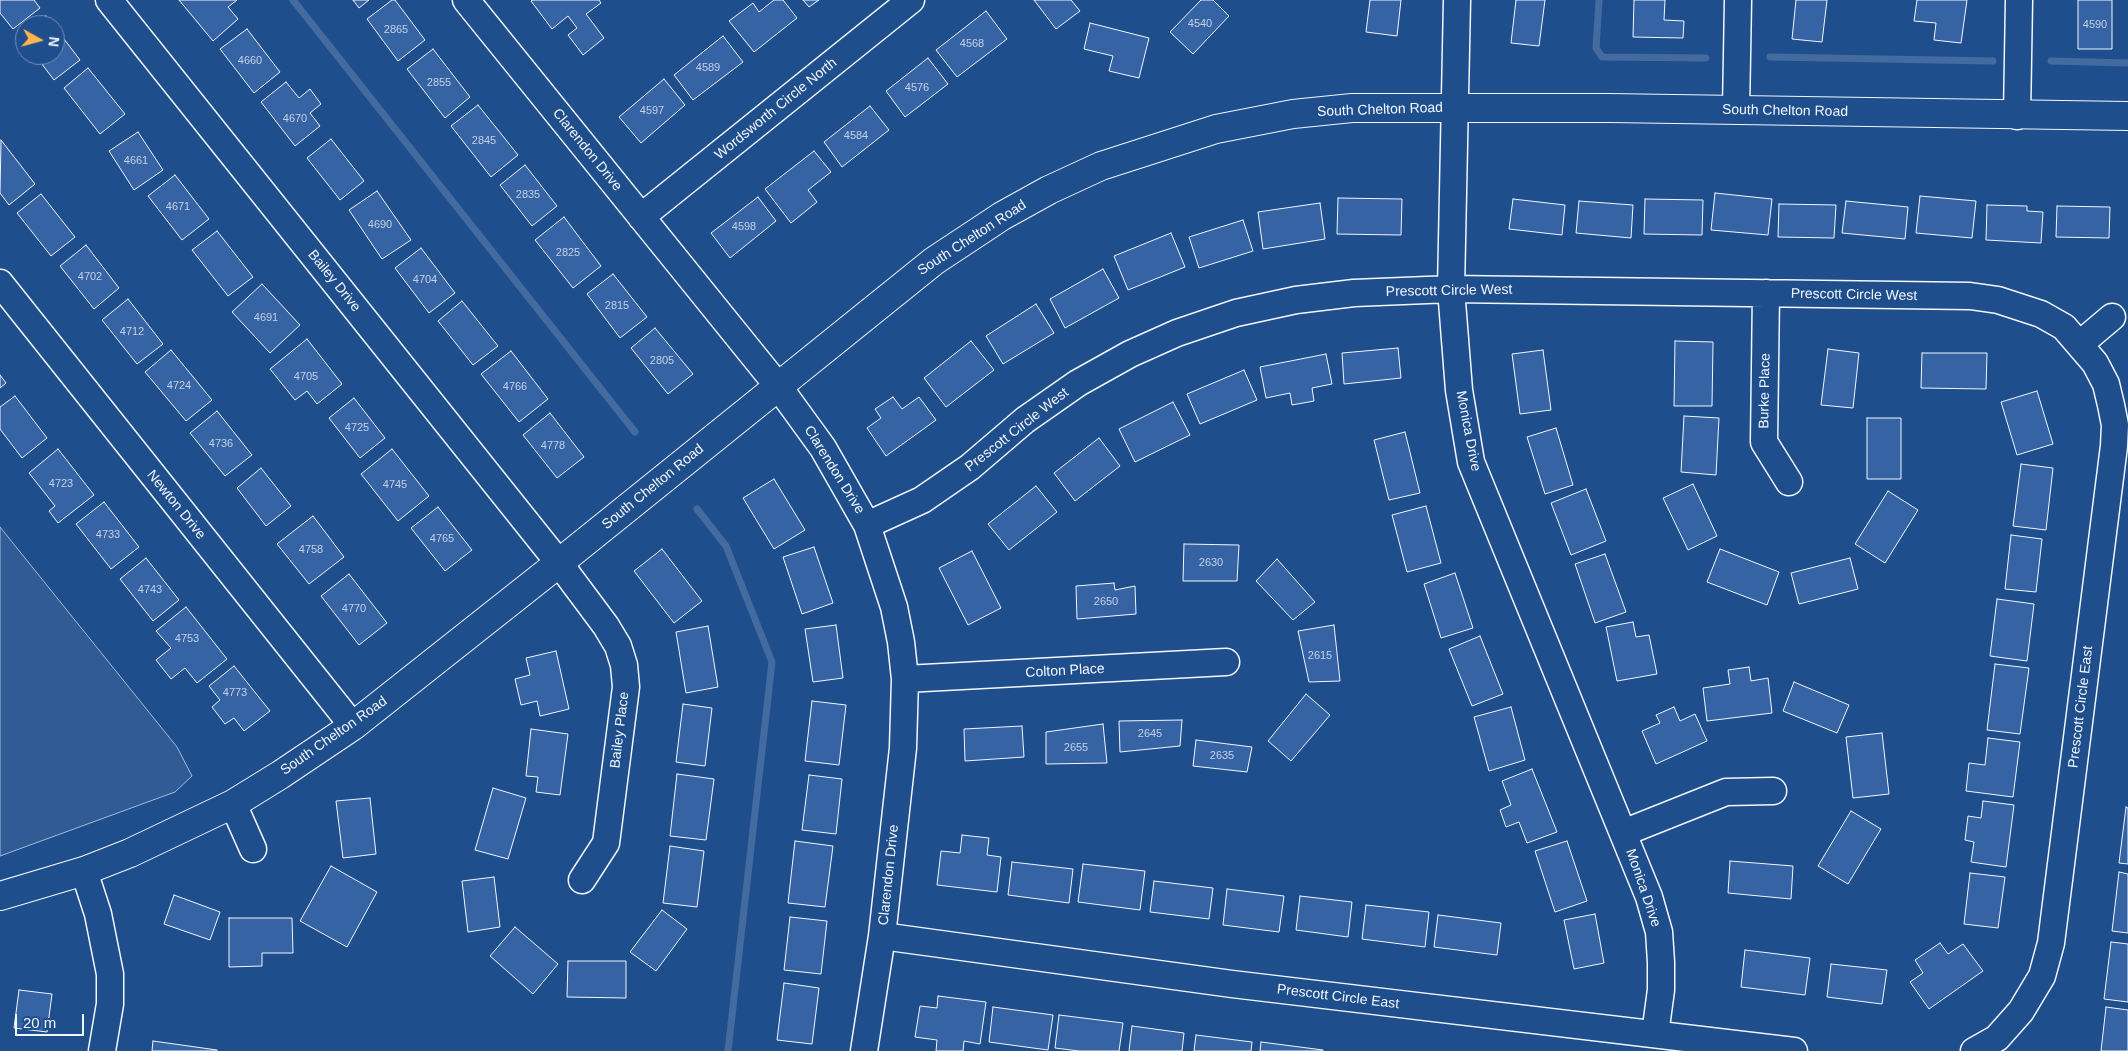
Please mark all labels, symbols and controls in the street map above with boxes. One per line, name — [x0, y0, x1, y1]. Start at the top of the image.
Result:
north arrow — [15, 15, 65, 65]
house number: 4540 — [1188, 17, 1212, 31]
house number: 4590 — [2083, 18, 2107, 32]
house number: 2865 — [384, 23, 408, 37]
text: N — [45, 36, 62, 48]
house number: 4568 — [960, 37, 984, 51]
house number: 4660 — [238, 54, 262, 68]
street label: Wordsworth Circle North — [712, 55, 840, 163]
house number: 4589 — [696, 61, 720, 75]
house number: 2855 — [427, 76, 451, 90]
house number: 4576 — [905, 81, 929, 95]
street label: South Chelton Road — [1317, 99, 1443, 121]
street label: South Chelton Road — [1722, 102, 1848, 120]
house number: 4597 — [640, 104, 664, 118]
street label: Clarendon Drive — [549, 105, 625, 195]
house number: 4670 — [283, 112, 307, 126]
house number: 4584 — [844, 129, 868, 143]
house number: 2845 — [472, 134, 496, 148]
house number: 4661 — [124, 154, 148, 168]
house number: 2835 — [516, 188, 540, 202]
street label: South Chelton Road — [915, 197, 1029, 279]
house number: 4671 — [166, 200, 190, 214]
house number: 4690 — [368, 218, 392, 232]
house number: 4598 — [732, 220, 756, 234]
house number: 2825 — [556, 246, 580, 260]
street label: Bailey Drive — [304, 247, 364, 315]
house number: 4702 — [78, 270, 102, 284]
house number: 4704 — [413, 273, 437, 287]
street label: Prescott Circle West — [1386, 281, 1512, 301]
street label: Prescott Circle West — [1791, 285, 1917, 305]
house number: 2815 — [605, 299, 629, 313]
house number: 4691 — [254, 311, 278, 325]
house number: 4712 — [120, 325, 144, 339]
street label: Burke Place — [1756, 353, 1774, 429]
house number: 2805 — [650, 354, 674, 368]
house number: 4705 — [294, 370, 318, 384]
house number: 4724 — [167, 379, 191, 393]
house number: 4766 — [503, 380, 527, 394]
street label: Prescott Circle West — [962, 384, 1072, 476]
street label: Monica Drive — [1452, 389, 1484, 473]
house number: 4725 — [345, 421, 369, 435]
street label: Clarendon Drive — [800, 423, 868, 517]
house number: 4736 — [209, 437, 233, 451]
house number: 4778 — [541, 439, 565, 453]
street label: South Chelton Road — [599, 441, 707, 533]
street label: Newton Drive — [143, 467, 209, 543]
house number: 4723 — [49, 477, 73, 491]
house number: 4745 — [383, 478, 407, 492]
house number: 4733 — [96, 528, 120, 542]
house number: 4765 — [430, 532, 454, 546]
house number: 4758 — [299, 543, 323, 557]
house number: 2630 — [1199, 556, 1223, 570]
house number: 4743 — [138, 583, 162, 597]
house number: 2650 — [1094, 595, 1118, 609]
house number: 4770 — [342, 602, 366, 616]
house number: 4753 — [175, 632, 199, 646]
street label: Prescott Circle East — [2065, 645, 2097, 769]
house number: 2615 — [1308, 649, 1332, 663]
street label: Colton Place — [1025, 661, 1105, 681]
house number: 4773 — [223, 686, 247, 700]
street label: Bailey Place — [607, 691, 633, 769]
street label: South Chelton Road — [278, 693, 390, 779]
house number: 2645 — [1138, 727, 1162, 741]
house number: 2655 — [1064, 741, 1088, 755]
house number: 2635 — [1210, 749, 1234, 763]
street label: Clarendon Drive — [875, 824, 903, 926]
street label: Monica Drive — [1622, 847, 1664, 929]
street label: Prescott Circle East — [1276, 981, 1400, 1013]
scale bar — [18, 1004, 86, 1036]
text: 20 m — [23, 1014, 56, 1031]

